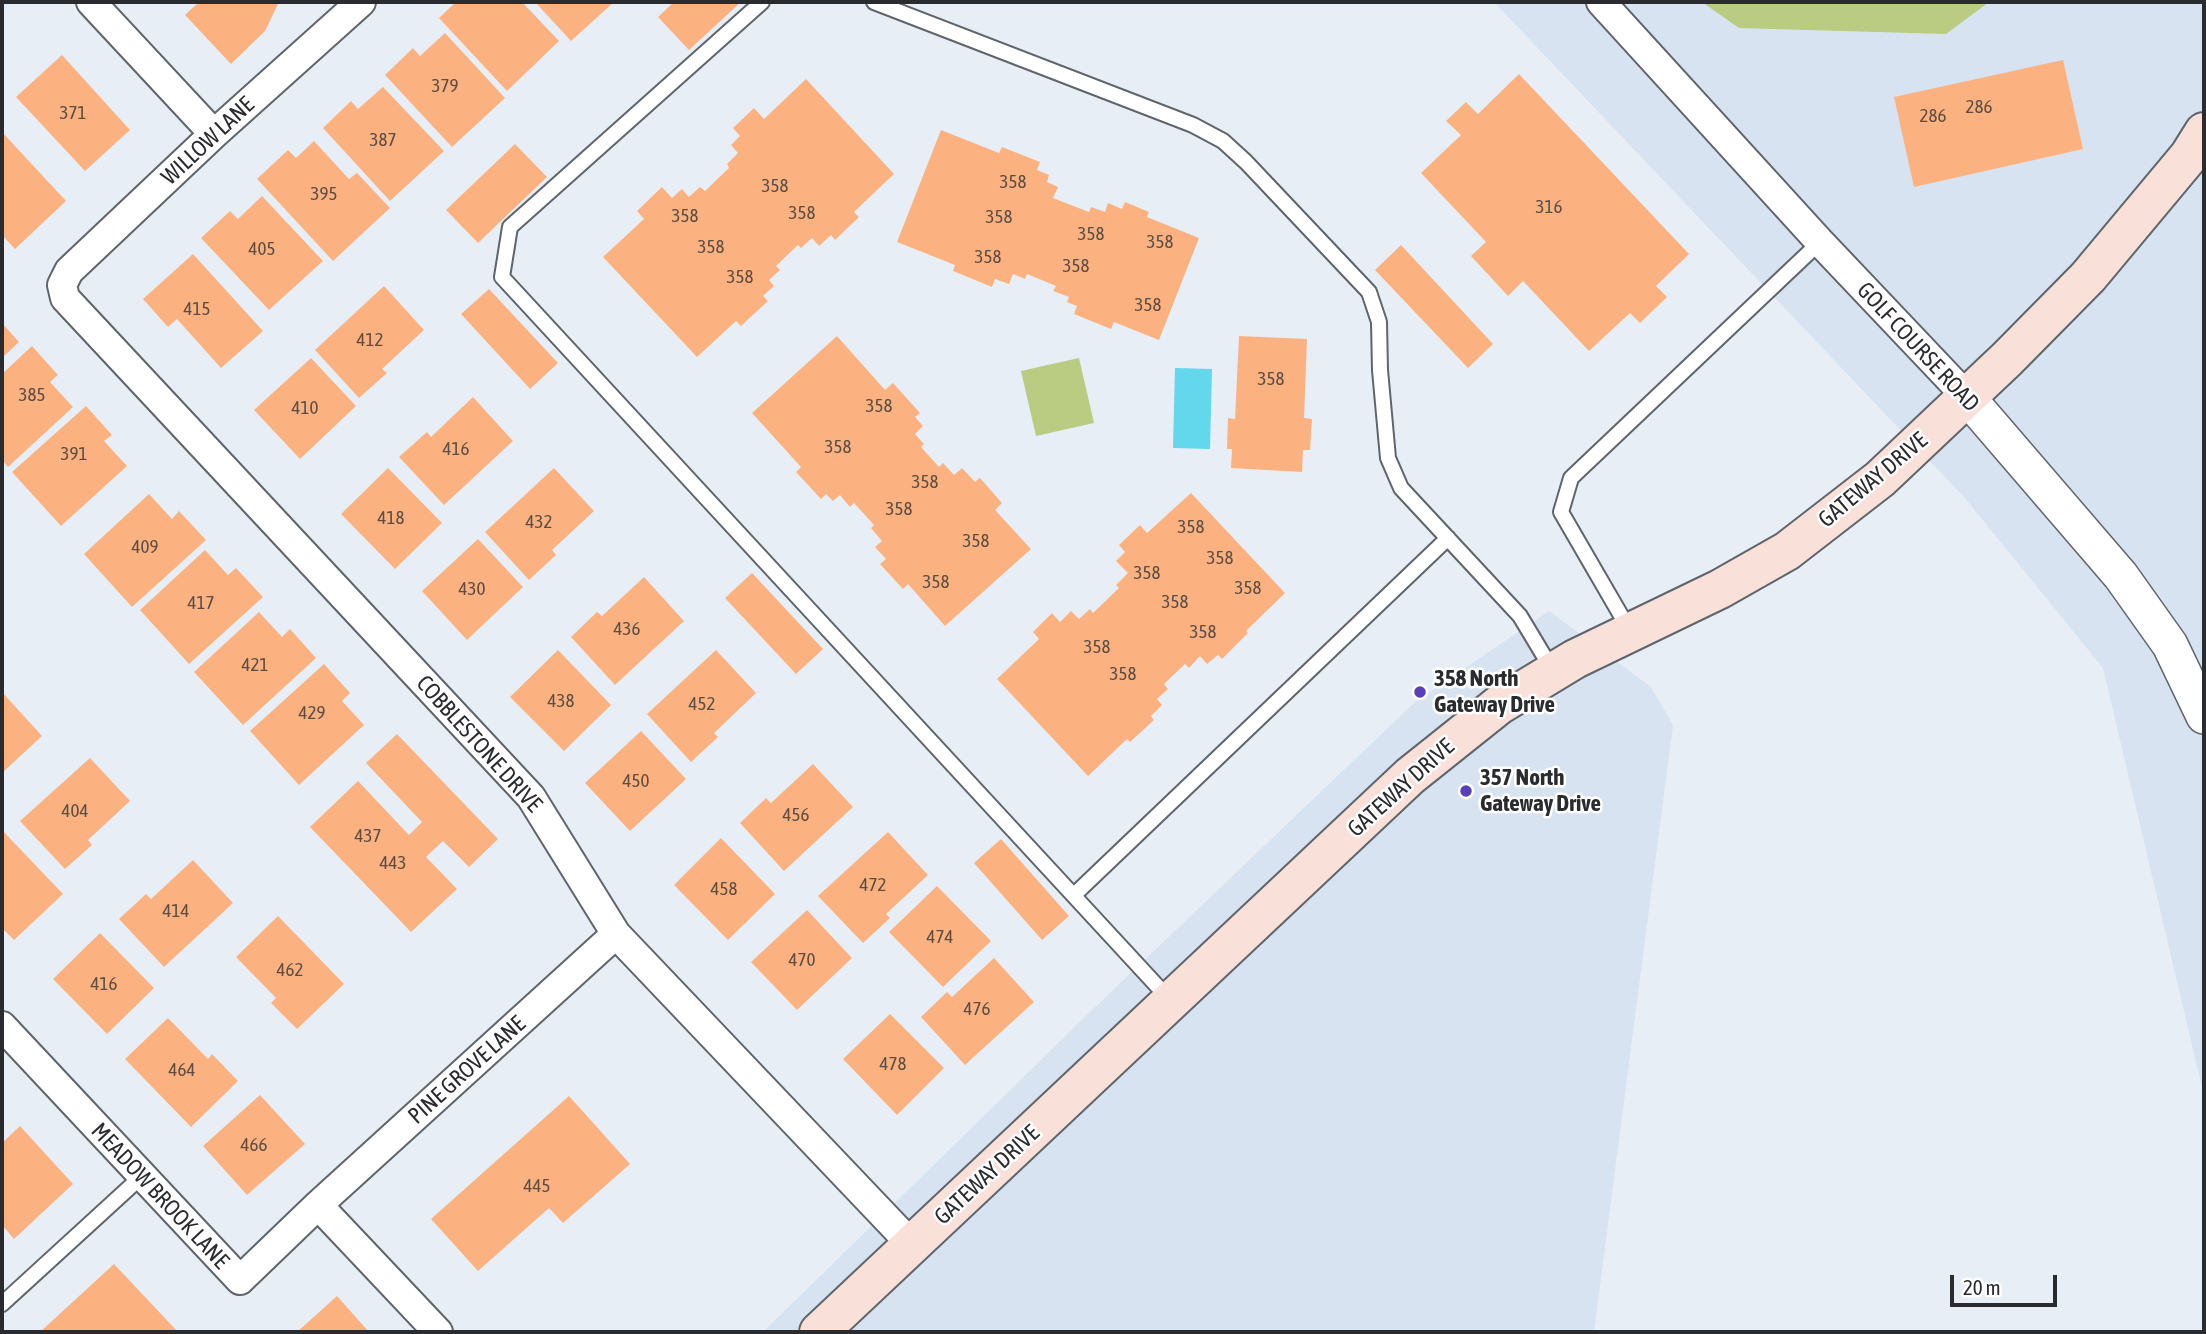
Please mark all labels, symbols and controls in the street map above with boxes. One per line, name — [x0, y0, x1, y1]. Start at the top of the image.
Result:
house number: 379 — [432, 75, 458, 97]
street label: WILLOW LANE — [156, 91, 260, 191]
house number: 286 — [1966, 96, 1992, 118]
house number: 371 — [60, 102, 86, 124]
house number: 286 — [1920, 105, 1946, 127]
house number: 387 — [370, 129, 396, 151]
house number: 358 — [1000, 171, 1026, 193]
house number: 358 — [762, 175, 788, 197]
house number: 395 — [311, 183, 337, 205]
house number: 316 — [1536, 196, 1562, 218]
house number: 358 — [789, 202, 815, 224]
house number: 358 — [672, 205, 698, 227]
house number: 358 — [986, 206, 1012, 228]
house number: 358 — [1078, 223, 1104, 245]
house number: 358 — [1147, 231, 1173, 253]
house number: 358 — [698, 236, 724, 258]
house number: 405 — [249, 238, 275, 260]
house number: 358 — [975, 246, 1001, 268]
house number: 358 — [1063, 255, 1089, 277]
house number: 358 — [727, 266, 753, 288]
street label: GOLF COURSE ROAD — [1851, 277, 1985, 417]
house number: 358 — [1135, 294, 1161, 316]
house number: 415 — [184, 298, 210, 320]
house number: 412 — [357, 329, 383, 351]
house number: 358 — [1258, 368, 1284, 390]
house number: 385 — [19, 384, 45, 406]
house number: 358 — [866, 395, 892, 417]
house number: 410 — [292, 397, 318, 419]
street label: GATEWAY DRIVE — [1813, 427, 1933, 533]
house number: 358 — [825, 436, 851, 458]
house number: 416 — [443, 438, 469, 460]
house number: 391 — [61, 443, 87, 465]
house number: 358 — [912, 471, 938, 493]
house number: 358 — [886, 498, 912, 520]
house number: 418 — [378, 507, 404, 529]
house number: 432 — [526, 511, 552, 533]
house number: 358 — [1178, 516, 1204, 538]
house number: 358 — [963, 530, 989, 552]
house number: 409 — [132, 536, 158, 558]
house number: 358 — [1207, 547, 1233, 569]
house number: 358 — [1134, 562, 1160, 584]
house number: 358 — [923, 571, 949, 593]
house number: 358 — [1235, 577, 1261, 599]
house number: 430 — [459, 578, 485, 600]
house number: 358 — [1162, 591, 1188, 613]
house number: 417 — [188, 592, 214, 614]
house number: 436 — [614, 618, 640, 640]
house number: 358 — [1190, 621, 1216, 643]
house number: 358 — [1084, 636, 1110, 658]
house number: 421 — [242, 654, 268, 676]
house number: 358 — [1110, 663, 1136, 685]
place label: 358 North Gateway Drive — [1434, 665, 1555, 719]
street label: COBBLESTONE DRIVE — [410, 670, 548, 818]
marker: 358 North Gateway Drive — [1412, 684, 1428, 700]
house number: 438 — [548, 690, 574, 712]
house number: 452 — [689, 693, 715, 715]
house number: 429 — [299, 702, 325, 724]
street label: GATEWAY DRIVE — [1342, 733, 1460, 843]
place label: 357 North Gateway Drive — [1480, 764, 1601, 818]
house number: 450 — [623, 770, 649, 792]
marker: 357 North Gateway Drive — [1458, 783, 1474, 799]
house number: 404 — [62, 800, 88, 822]
house number: 456 — [783, 804, 809, 826]
house number: 437 — [355, 825, 381, 847]
house number: 443 — [380, 852, 406, 874]
house number: 472 — [860, 874, 886, 896]
house number: 458 — [711, 878, 737, 900]
house number: 414 — [163, 900, 189, 922]
house number: 474 — [927, 926, 953, 948]
house number: 470 — [789, 949, 815, 971]
house number: 462 — [277, 959, 303, 981]
house number: 416 — [91, 973, 117, 995]
house number: 476 — [964, 998, 990, 1020]
street label: PINE GROVE LANE — [403, 1010, 531, 1130]
house number: 478 — [880, 1053, 906, 1075]
house number: 464 — [169, 1059, 195, 1081]
street label: MEADOW BROOK LANE — [85, 1117, 235, 1275]
street label: GATEWAY DRIVE — [929, 1119, 1045, 1231]
house number: 466 — [241, 1134, 267, 1156]
house number: 445 — [524, 1175, 550, 1197]
scale bar — [1954, 1260, 2061, 1304]
text: 20 m — [1963, 1275, 2001, 1299]

